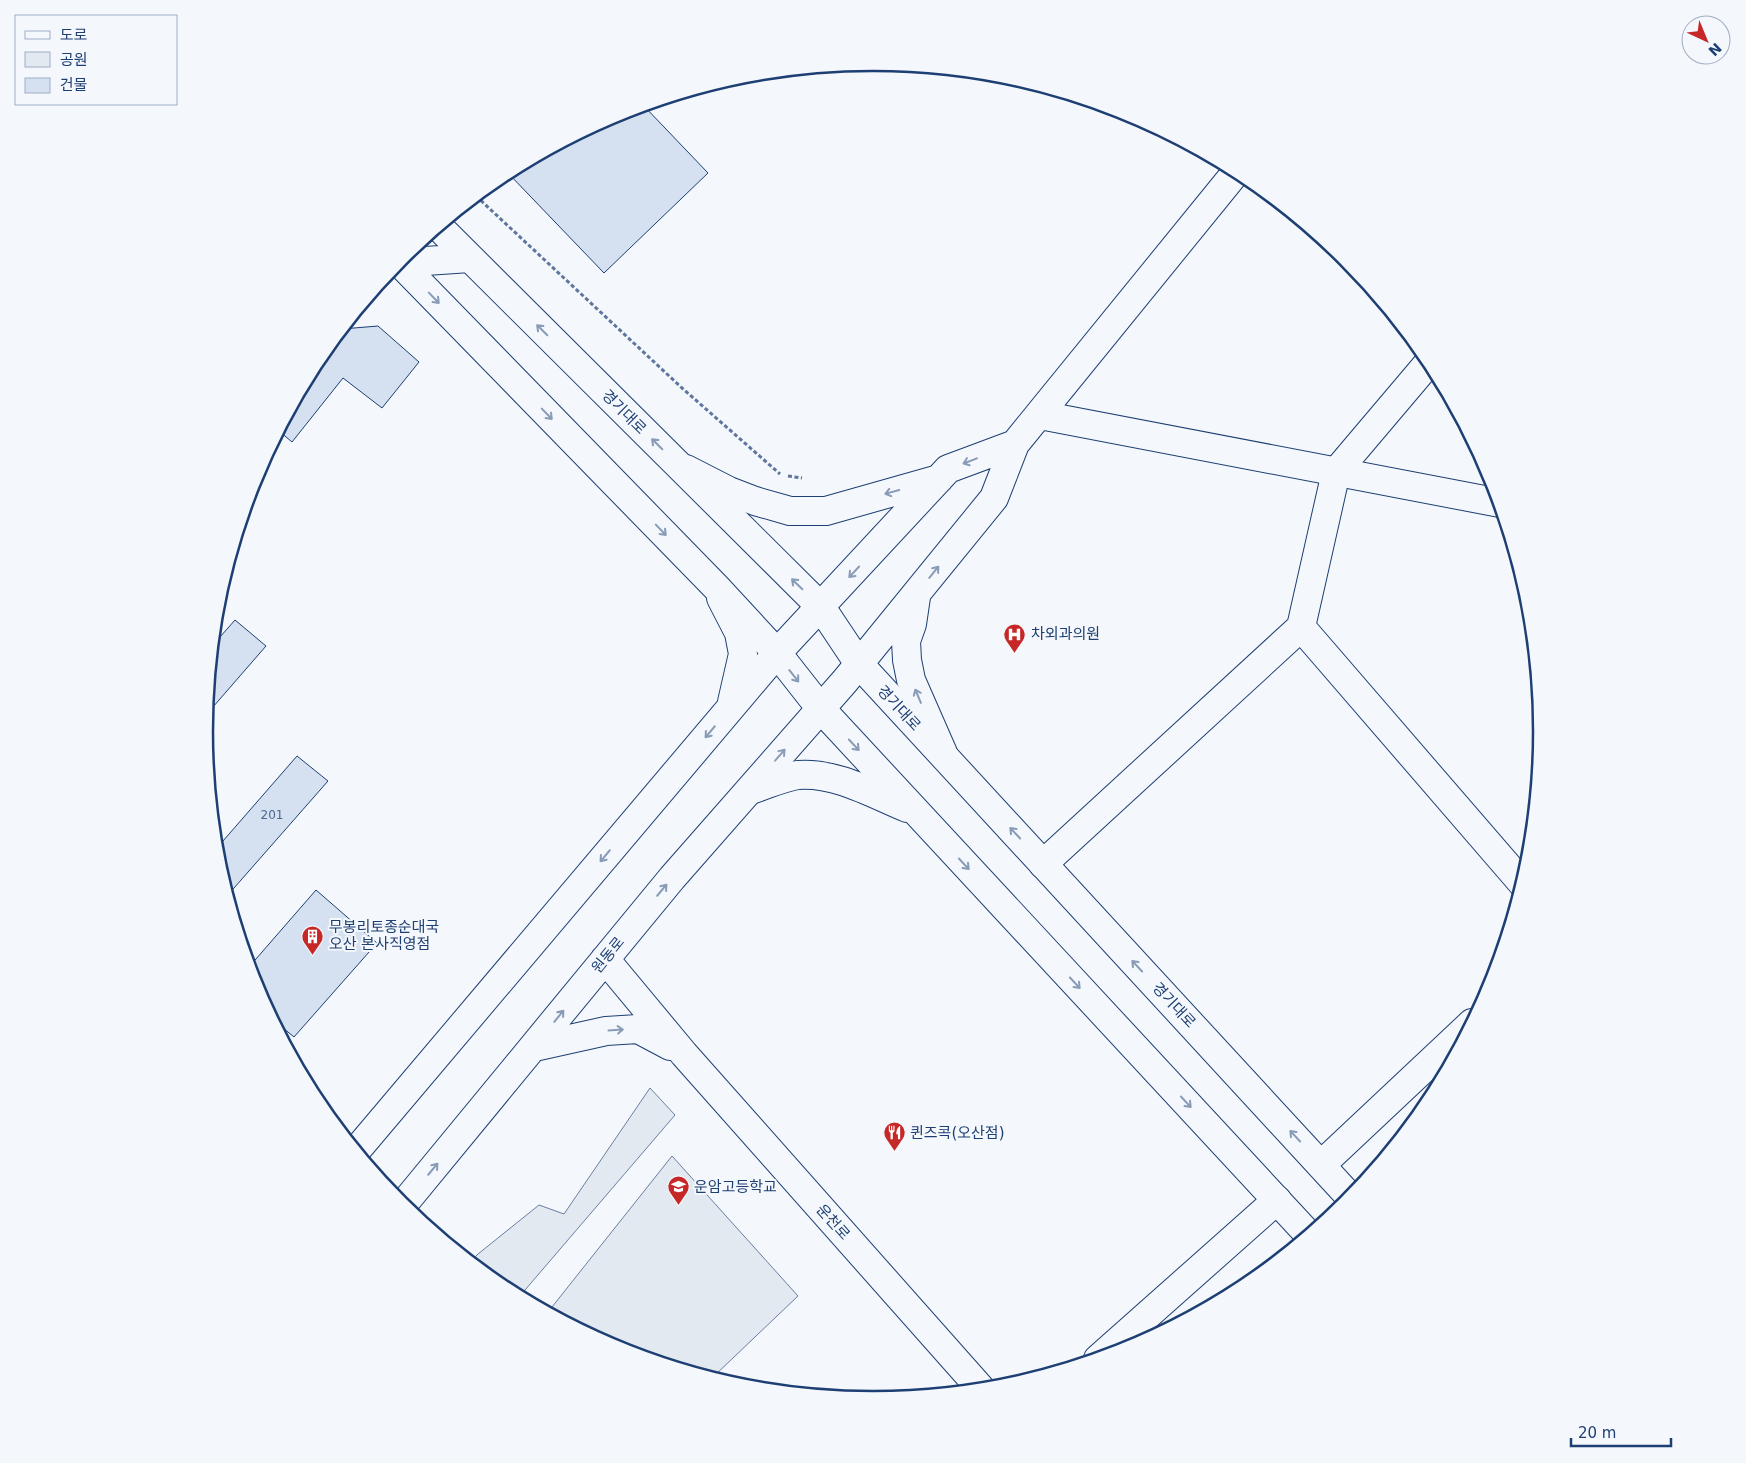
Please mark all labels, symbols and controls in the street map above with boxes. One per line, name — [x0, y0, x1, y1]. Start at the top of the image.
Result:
legend — [15, 15, 178, 105]
north arrow — [1681, 15, 1731, 65]
text: 도로 — [60, 26, 88, 44]
text: N — [1705, 40, 1725, 59]
text: 공원 — [60, 51, 88, 69]
text: 건물 — [60, 76, 88, 94]
one-way arrow — [427, 292, 440, 304]
one-way arrow — [537, 324, 549, 336]
street label: 경기대로 — [598, 386, 650, 438]
one-way arrow — [541, 408, 554, 420]
one-way arrow — [652, 439, 664, 451]
one-way arrow — [962, 457, 978, 466]
one-way arrow — [885, 487, 901, 497]
one-way arrow — [655, 524, 667, 536]
one-way arrow — [848, 565, 860, 578]
one-way arrow — [929, 566, 940, 579]
one-way arrow — [791, 578, 804, 590]
hospital icon: 차외과의원 — [1003, 622, 1027, 653]
place label: 차외과의원 — [1031, 625, 1100, 643]
one-way arrow — [789, 669, 800, 682]
street label: 경기대로 — [874, 682, 924, 734]
one-way arrow — [913, 689, 923, 704]
one-way arrow — [705, 725, 716, 738]
one-way arrow — [848, 738, 860, 751]
one-way arrow — [775, 749, 786, 762]
house number: 201 — [261, 808, 283, 822]
one-way arrow — [1009, 827, 1021, 840]
one-way arrow — [600, 849, 611, 862]
one-way arrow — [958, 857, 970, 870]
one-way arrow — [656, 884, 667, 897]
place label: 무봉리토종순대국 오산 본사직영점 — [329, 918, 439, 953]
building icon: 무봉리토종순대국 오산 본사직영점 — [301, 924, 325, 955]
street label: 원동로 — [588, 933, 628, 977]
one-way arrow — [1131, 959, 1143, 972]
one-way arrow — [1069, 976, 1081, 989]
street label: 경기대로 — [1149, 979, 1199, 1031]
one-way arrow — [553, 1010, 564, 1023]
one-way arrow — [608, 1025, 624, 1035]
one-way arrow — [1180, 1095, 1192, 1108]
restaurant icon: 퀸즈콕(오산점) — [882, 1121, 906, 1152]
place label: 퀸즈콕(오산점) — [910, 1124, 1005, 1142]
one-way arrow — [1289, 1130, 1301, 1143]
one-way arrow — [427, 1162, 439, 1175]
school or university icon: 운암고등학교 — [666, 1175, 690, 1206]
place label: 운암고등학교 — [694, 1178, 777, 1196]
street label: 운천로 — [812, 1201, 854, 1243]
scale bar — [1571, 1416, 1671, 1448]
text: 20 m — [1578, 1424, 1616, 1442]

